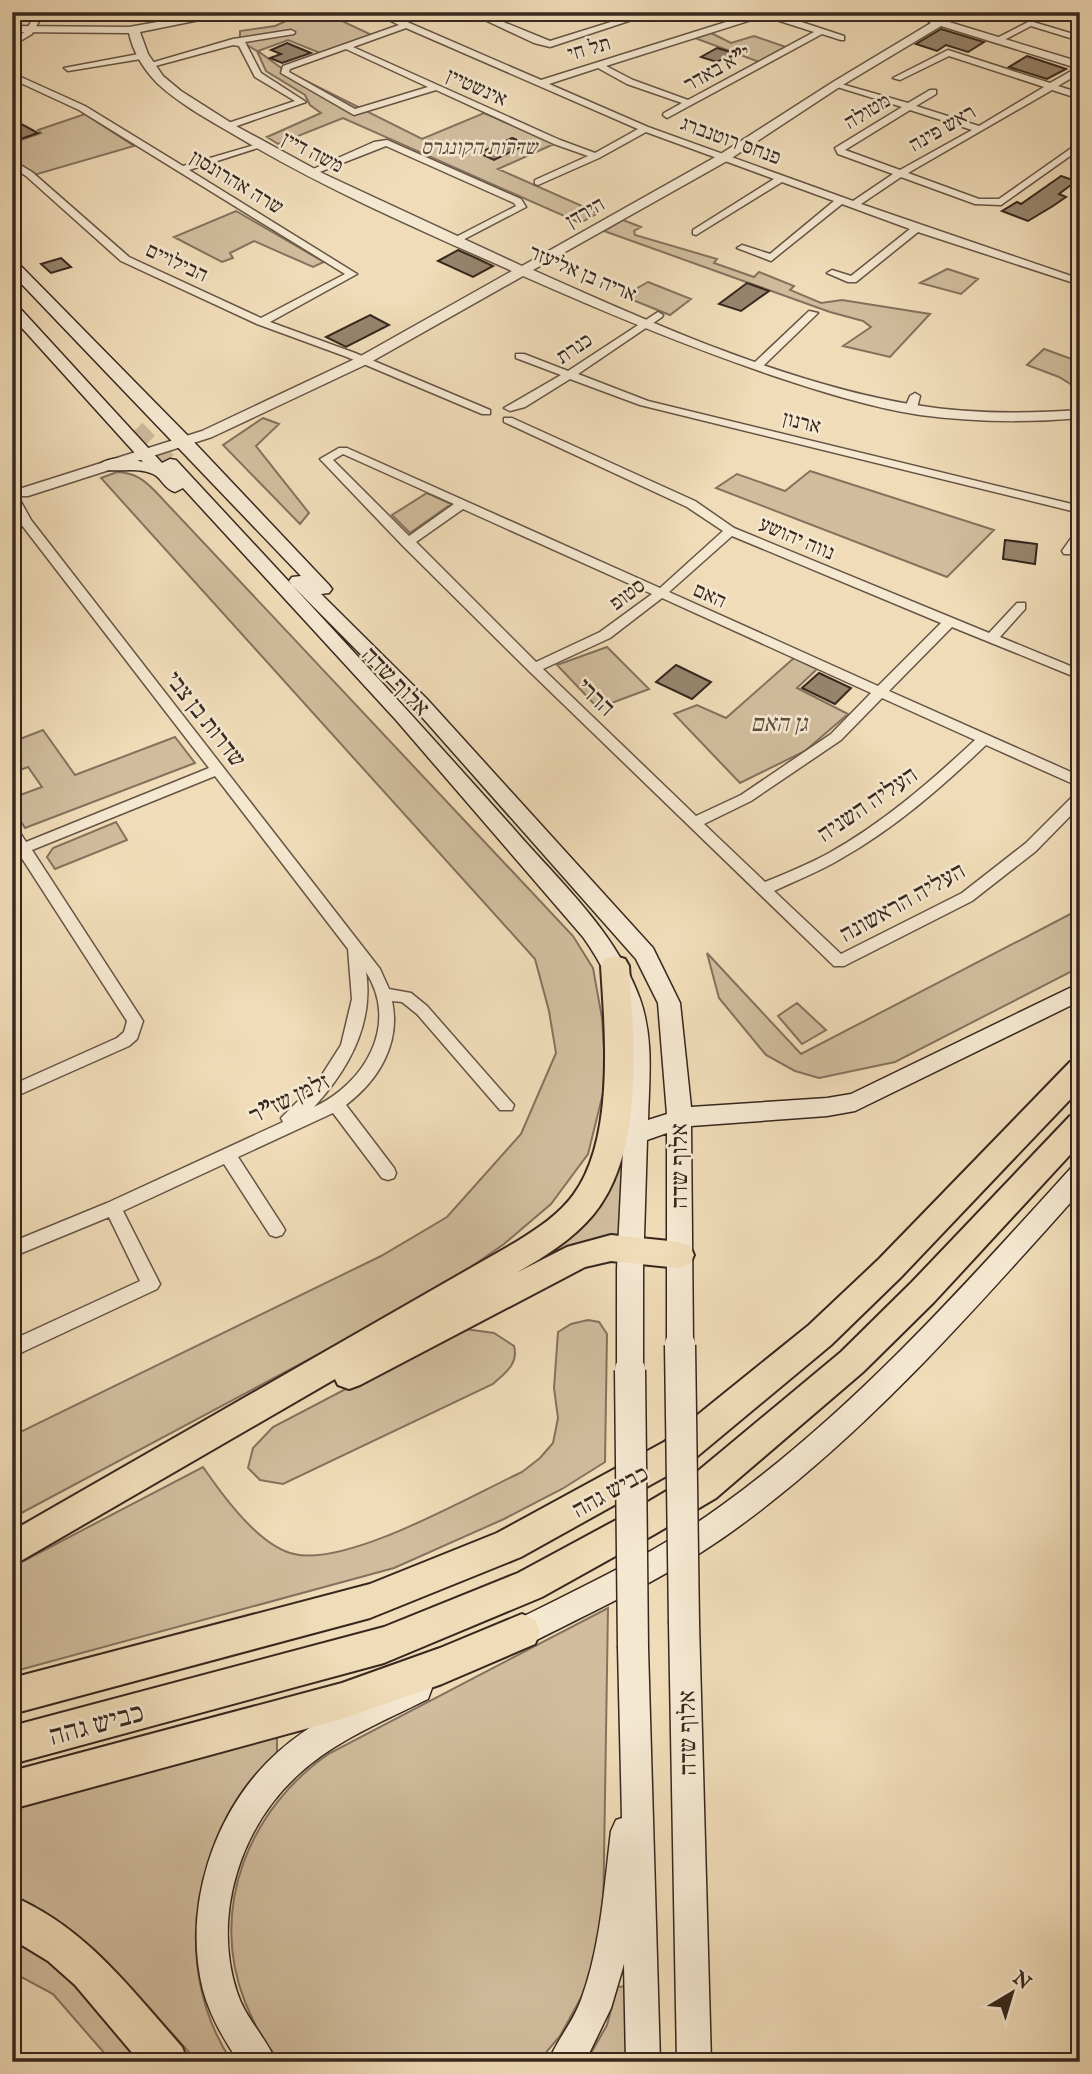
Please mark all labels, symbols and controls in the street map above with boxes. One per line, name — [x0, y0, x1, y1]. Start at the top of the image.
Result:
street label: תל חי — [565, 30, 614, 68]
street label: י"א באדר — [680, 40, 756, 99]
street label: אינשטיין — [442, 63, 511, 114]
street label: מטולה — [840, 88, 896, 137]
street label: ראש פינה — [904, 99, 981, 159]
street label: פנחס רוטנברג — [676, 111, 785, 172]
street label: משה דיין — [277, 126, 348, 180]
park label: שדרות הקונגרס — [421, 135, 539, 162]
street label: שרה אהרונסון — [184, 145, 288, 222]
street label: הירדן — [561, 191, 610, 235]
street label: הבילויים — [141, 237, 212, 289]
street label: אריה בן אליעזר — [524, 240, 640, 309]
street label: כנרת — [551, 327, 598, 371]
street label: ארנון — [780, 406, 824, 441]
street label: נווה יהושע — [754, 511, 838, 567]
street label: סטופ — [605, 573, 651, 617]
street label: האם — [689, 577, 730, 616]
street label: אלוף שדה — [354, 640, 436, 724]
street label: שדרות בן צבי — [158, 666, 252, 774]
street label: הררי — [569, 672, 621, 724]
park label: גן האם — [750, 709, 809, 740]
street label: העליה השניה — [811, 760, 924, 850]
street label: העליה הראשונה — [834, 856, 971, 951]
street label: זלמן שז"ר — [244, 1067, 335, 1132]
street label: אלוף שדה — [665, 1123, 696, 1209]
street label: כביש גהה — [567, 1459, 655, 1526]
street label: אלוף שדה — [672, 1690, 705, 1776]
street label: כביש גהה — [45, 1696, 148, 1755]
north arrow — [976, 1958, 1046, 2028]
text: N — [1007, 1966, 1036, 1996]

